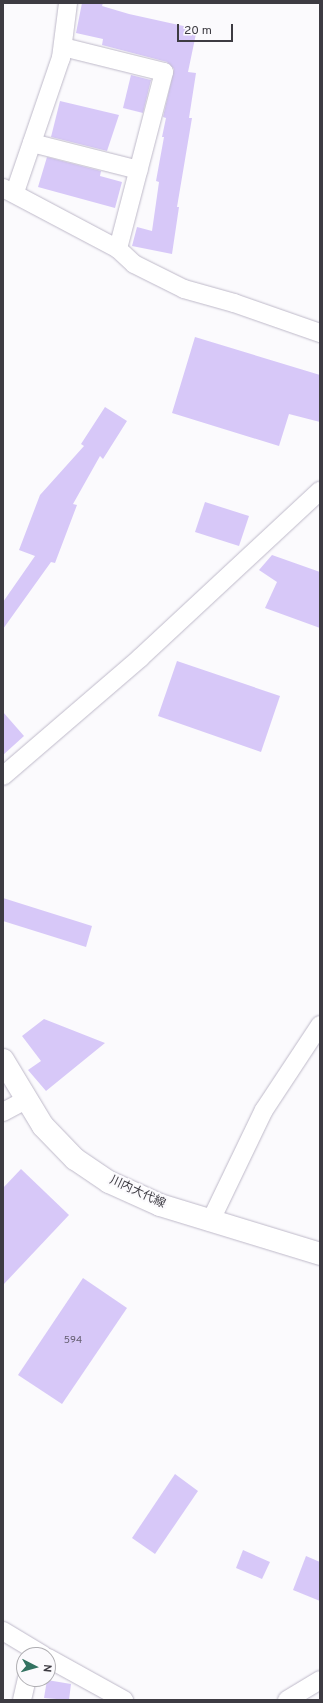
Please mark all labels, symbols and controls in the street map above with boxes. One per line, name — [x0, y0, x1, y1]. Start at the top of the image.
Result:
scale bar — [179, 16, 235, 42]
text: 20 m — [184, 23, 212, 39]
street label: 川内大代線 — [107, 1174, 167, 1212]
house number: 594 — [64, 1335, 82, 1347]
north arrow — [16, 1647, 56, 1687]
text: N — [40, 1663, 54, 1673]

